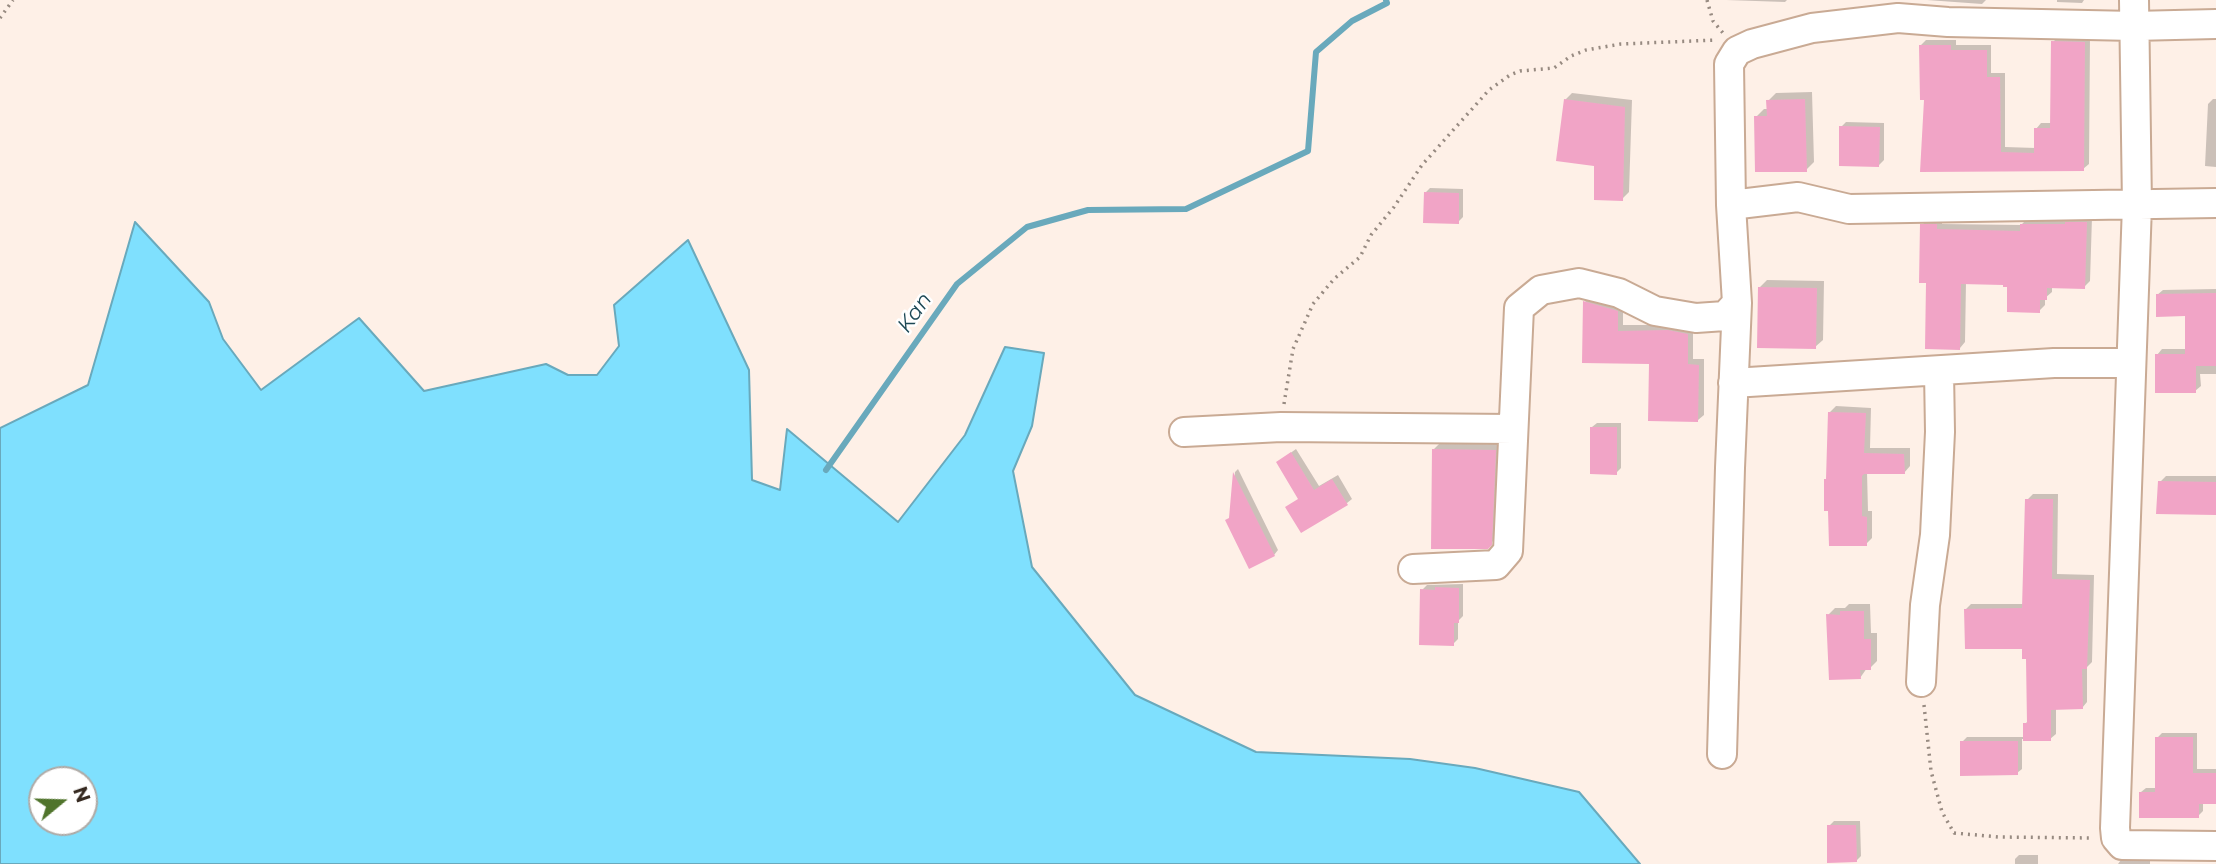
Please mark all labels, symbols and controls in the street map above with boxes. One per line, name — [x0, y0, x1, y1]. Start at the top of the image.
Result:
water label: Kan — [892, 288, 938, 338]
north arrow — [28, 766, 98, 836]
text: N — [68, 784, 95, 806]

